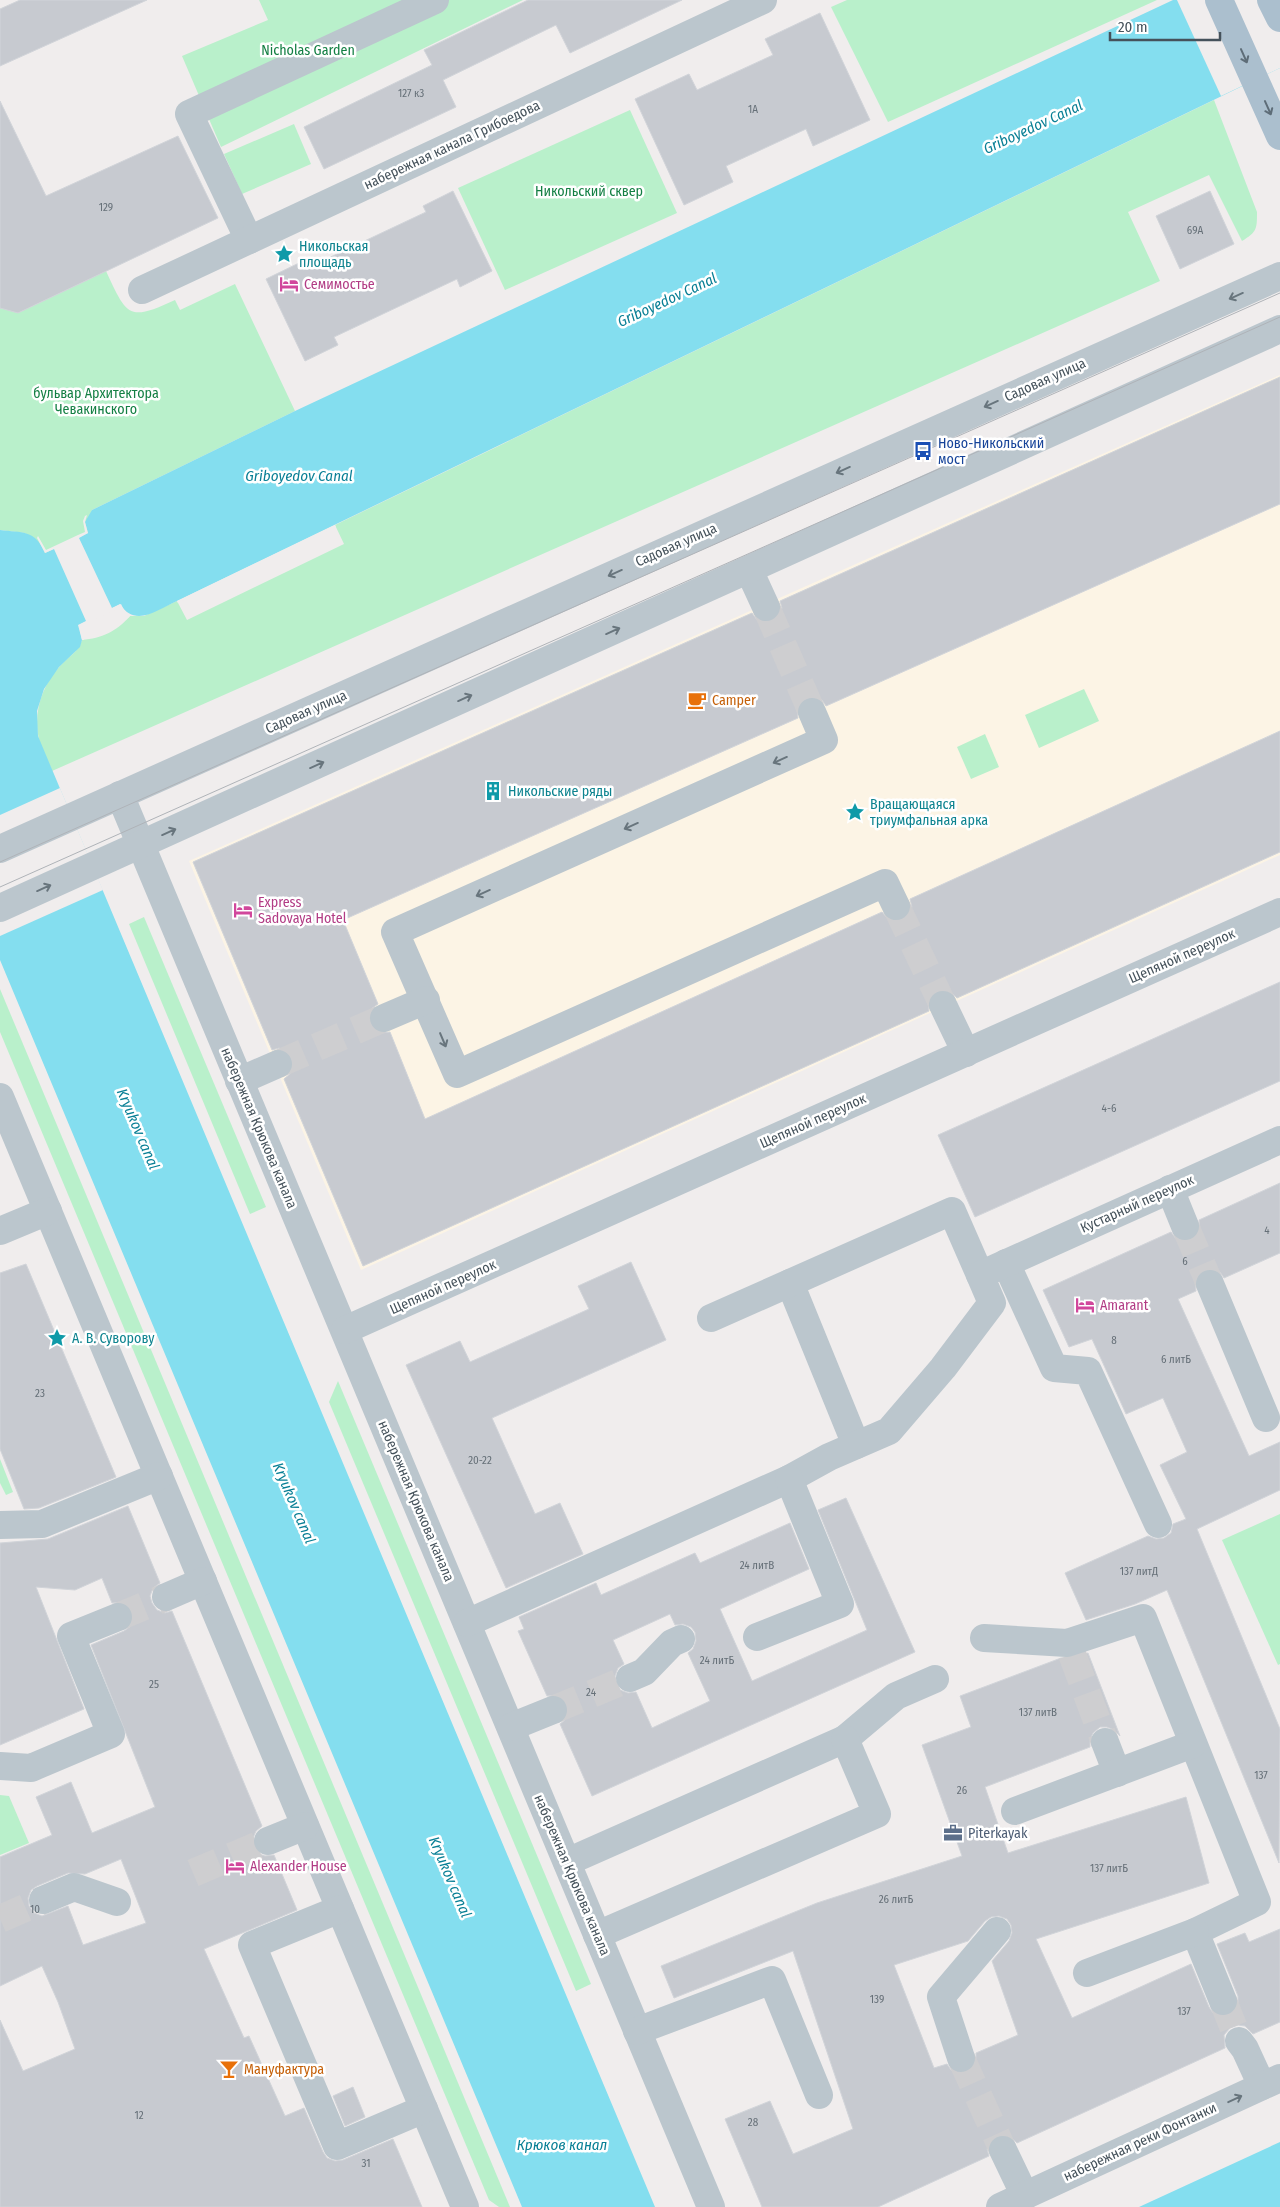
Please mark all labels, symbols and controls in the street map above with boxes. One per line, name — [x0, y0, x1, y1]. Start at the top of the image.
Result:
scale bar — [1110, 10, 1220, 42]
text: 20 m — [1118, 18, 1148, 36]
park label: Nicholas Garden — [261, 42, 355, 59]
one-way arrow — [1240, 48, 1250, 63]
house number: 127 к3 — [398, 87, 424, 100]
water label: Griboyedov Canal — [981, 96, 1086, 158]
street label: набережная канала Грибоедова — [361, 97, 543, 193]
one-way arrow — [1263, 100, 1273, 115]
house number: 1А — [748, 103, 758, 116]
park label: Никольский сквер — [535, 183, 643, 200]
house number: 129 — [99, 201, 113, 214]
house number: 69А — [1187, 224, 1203, 237]
place label: Никольская площадь — [299, 238, 369, 271]
place icon: Никольская площадь — [273, 243, 295, 265]
water label: Griboyedov Canal — [615, 269, 720, 331]
hotel icon: Семимостье — [278, 273, 300, 295]
place label: Семимостье — [304, 276, 375, 293]
one-way arrow — [1229, 291, 1244, 301]
street label: Садовая улица — [1002, 354, 1088, 406]
park label: бульвар Архитектора Чевакинского — [33, 385, 159, 418]
one-way arrow — [984, 399, 999, 409]
place label: Ново-Никольский мост — [938, 435, 1044, 468]
bus stop icon: Ново-Никольский мост — [912, 440, 934, 462]
one-way arrow — [836, 466, 851, 476]
water label: Griboyedov Canal — [245, 467, 353, 485]
street label: Садовая улица — [633, 519, 719, 571]
one-way arrow — [608, 569, 623, 578]
one-way arrow — [605, 626, 620, 636]
street label: Садовая улица — [263, 686, 349, 738]
cafe icon: Camper — [686, 689, 708, 711]
place label: Camper — [712, 692, 756, 709]
one-way arrow — [457, 693, 472, 703]
one-way arrow — [773, 756, 788, 766]
one-way arrow — [309, 760, 324, 770]
building icon: Никольские ряды — [482, 780, 504, 802]
place label: Никольские ряды — [508, 783, 612, 800]
place label: Вращающаяся триумфальная арка — [870, 796, 988, 829]
place icon: Вращающаяся триумфальная арка — [844, 801, 866, 823]
one-way arrow — [624, 822, 639, 832]
one-way arrow — [161, 827, 176, 836]
one-way arrow — [37, 882, 52, 892]
one-way arrow — [476, 888, 491, 898]
place label: Express Sadovaya Hotel — [258, 894, 347, 927]
hotel icon: Express Sadovaya Hotel — [232, 899, 254, 921]
street label: Щепяной переулок — [1126, 925, 1238, 987]
one-way arrow — [439, 1032, 448, 1047]
street label: набережная Крюкова канала — [217, 1045, 301, 1211]
water label: Kryukov canal — [113, 1086, 163, 1172]
street label: Щепяной переулок — [757, 1090, 869, 1152]
house number: 4-6 — [1102, 1102, 1117, 1115]
street label: Кустарный переулок — [1078, 1171, 1197, 1237]
house number: 4 — [1264, 1224, 1270, 1237]
house number: 6 — [1182, 1255, 1188, 1268]
street label: Щепяной переулок — [387, 1256, 499, 1318]
hotel icon: Amarant — [1074, 1294, 1096, 1316]
place label: Amarant — [1100, 1297, 1149, 1314]
place icon: А. В. Суворову — [46, 1327, 68, 1349]
place label: А. В. Суворову — [72, 1330, 155, 1347]
house number: 8 — [1111, 1334, 1117, 1347]
house number: 6 литБ — [1161, 1353, 1191, 1366]
house number: 23 — [35, 1387, 45, 1400]
street label: набережная Крюкова канала — [374, 1418, 458, 1584]
house number: 20-22 — [468, 1454, 492, 1467]
water label: Kryukov canal — [269, 1460, 319, 1546]
house number: 24 литВ — [740, 1559, 774, 1572]
house number: 137 литД — [1120, 1565, 1158, 1578]
house number: 24 литБ — [700, 1654, 734, 1667]
house number: 25 — [149, 1678, 159, 1691]
house number: 24 — [586, 1686, 597, 1699]
house number: 137 литВ — [1019, 1706, 1057, 1719]
house number: 137 — [1254, 1769, 1268, 1782]
house number: 26 — [957, 1784, 968, 1797]
street label: набережная Крюкова канала — [530, 1792, 614, 1958]
office icon: Piterkayak — [942, 1822, 964, 1844]
place label: Piterkayak — [968, 1825, 1028, 1842]
water label: Kryukov canal — [425, 1834, 475, 1920]
hotel icon: Alexander House — [224, 1855, 246, 1877]
place label: Alexander House — [250, 1858, 347, 1875]
house number: 137 литБ — [1090, 1862, 1128, 1875]
house number: 26 литБ — [879, 1893, 914, 1906]
house number: 10 — [30, 1903, 40, 1916]
house number: 139 — [870, 1993, 884, 2006]
house number: 137 — [1177, 2005, 1191, 2018]
bar icon: Мануфактура — [218, 2058, 240, 2080]
place label: Мануфактура — [244, 2061, 324, 2078]
one-way arrow — [1227, 2093, 1242, 2103]
street label: набережная реки Фонтанки — [1061, 2099, 1219, 2185]
house number: 12 — [134, 2109, 144, 2122]
house number: 28 — [748, 2116, 759, 2129]
water label: Крюков канал — [517, 2136, 608, 2154]
house number: 31 — [362, 2157, 371, 2170]

